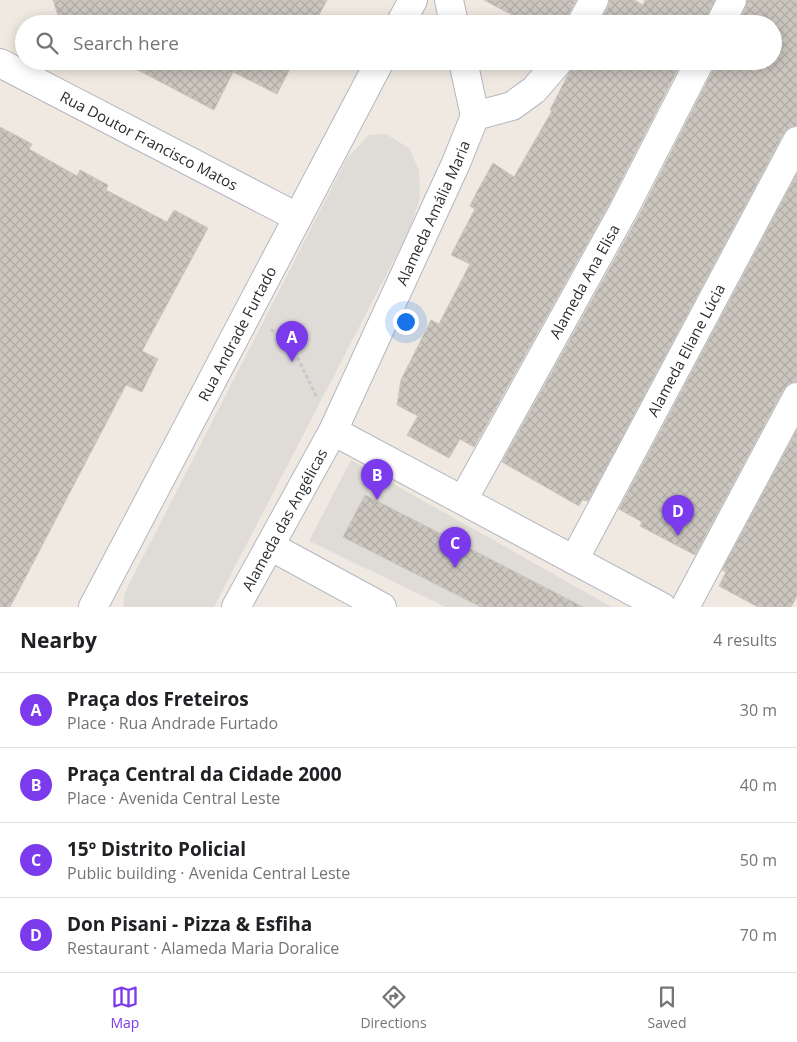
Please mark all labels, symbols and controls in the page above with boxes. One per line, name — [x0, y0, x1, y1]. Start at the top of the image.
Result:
search box — [15, 15, 782, 70]
icon: search — [33, 29, 61, 57]
text: Search here — [73, 30, 179, 56]
street label: Rua Doutor Francisco Matos — [57, 86, 241, 195]
street label: Alameda Amália Maria — [391, 137, 474, 288]
street label: Alameda Ana Elisa — [544, 221, 624, 342]
street label: Rua Andrade Furtado — [193, 263, 280, 404]
street label: Alameda Eliane Lúcia — [642, 280, 729, 420]
your location — [393, 309, 419, 335]
pin: A — [276, 321, 308, 362]
street label: Alameda das Angélicas — [237, 445, 332, 594]
pin: B — [361, 459, 393, 500]
pin: D — [662, 495, 694, 536]
pin: C — [439, 527, 471, 568]
text: Nearby — [20, 626, 97, 654]
text: 4 results — [713, 629, 777, 651]
text: Praça dos Freteiros — [67, 686, 249, 712]
text: A — [30, 699, 42, 721]
text: 30 m — [740, 699, 777, 721]
text: Place · Rua Andrade Furtado — [67, 712, 278, 734]
text: Praça Central da Cidade 2000 — [67, 761, 342, 787]
text: B — [31, 774, 41, 796]
text: 40 m — [740, 774, 777, 796]
text: Place · Avenida Central Leste — [67, 787, 280, 809]
text: 15º Distrito Policial — [67, 836, 246, 862]
text: C — [31, 849, 41, 871]
text: 50 m — [740, 849, 777, 871]
text: Public building · Avenida Central Leste — [67, 862, 350, 884]
text: Don Pisani - Pizza & Esfiha — [67, 911, 312, 937]
text: D — [30, 924, 42, 946]
text: 70 m — [740, 924, 777, 946]
text: Restaurant · Alameda Maria Doralice — [67, 937, 339, 959]
tab: Map — [110, 983, 139, 1032]
tab: Directions — [360, 983, 427, 1032]
tab: Saved — [648, 983, 686, 1032]

